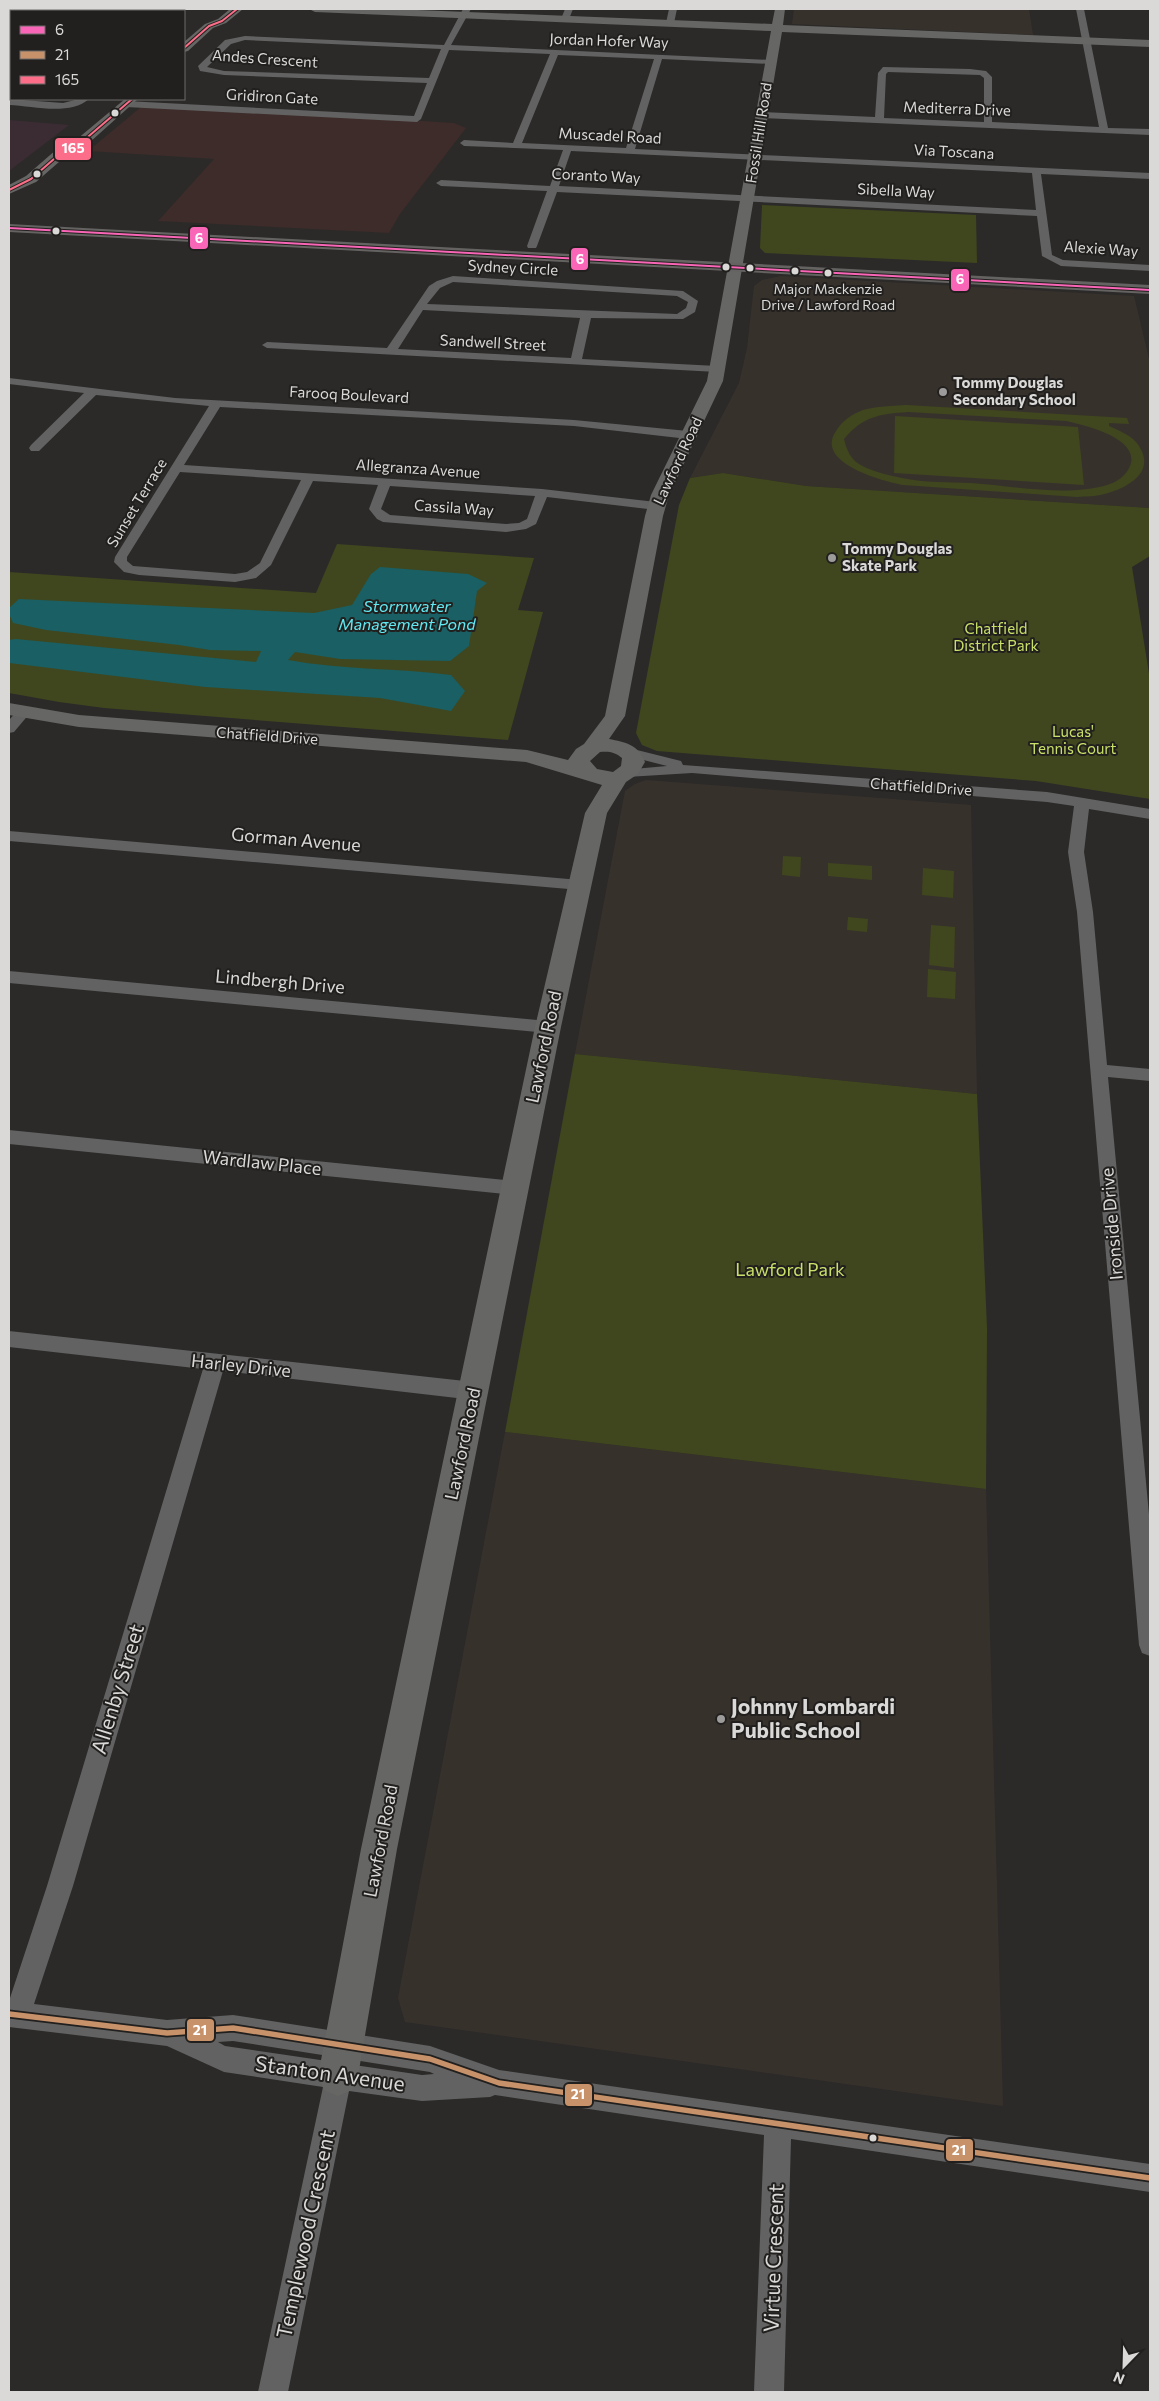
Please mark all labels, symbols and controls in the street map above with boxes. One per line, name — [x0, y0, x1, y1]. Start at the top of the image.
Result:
legend — [10, 10, 185, 100]
text: 6 — [55, 20, 64, 38]
street label: Jordan Hofer Way — [549, 29, 669, 51]
text: 21 — [55, 45, 70, 63]
street label: Andes Crescent — [212, 45, 319, 71]
text: 165 — [55, 70, 79, 88]
street label: Fossil Hill Road — [741, 81, 775, 185]
street label: Gridiron Gate — [225, 85, 319, 107]
street label: Mediterra Drive — [903, 97, 1011, 119]
unlabelled marker — [110, 108, 120, 118]
street label: Muscadel Road — [558, 123, 662, 147]
line badge: 165 — [54, 137, 92, 161]
text: 165 — [61, 139, 85, 156]
street label: Via Toscana — [913, 140, 995, 162]
street label: Coranto Way — [551, 164, 641, 186]
unlabelled marker — [32, 169, 42, 179]
street label: Sibella Way — [857, 179, 936, 201]
unlabelled marker — [51, 226, 61, 236]
line badge: 6 — [189, 226, 209, 250]
text: 6 — [195, 229, 204, 246]
street label: Alexie Way — [1063, 236, 1139, 260]
line badge: 6 — [570, 247, 589, 271]
text: 6 — [576, 250, 585, 267]
street label: Sydney Circle — [467, 256, 559, 278]
unlabelled marker — [721, 262, 731, 272]
unlabelled marker — [745, 263, 755, 273]
unlabelled marker — [790, 266, 800, 276]
marker: Major Mackenzie Drive / Lawford Road — [823, 268, 833, 278]
line badge: 6 — [950, 268, 970, 292]
text: 6 — [956, 270, 965, 287]
place label: Major Mackenzie Drive / Lawford Road — [761, 280, 895, 313]
street label: Sandwell Street — [439, 330, 547, 354]
place label: Tommy Douglas Secondary School — [953, 373, 1076, 408]
street label: Farooq Boulevard — [289, 382, 409, 406]
marker: Tommy Douglas Secondary School — [937, 386, 949, 398]
street label: Lawford Road — [649, 414, 705, 507]
street label: Sunset Terrace — [102, 455, 170, 550]
street label: Allegranza Avenue — [355, 455, 481, 481]
street label: Cassila Way — [414, 495, 495, 519]
place label: Tommy Douglas Skate Park — [842, 539, 952, 574]
marker: Tommy Douglas Skate Park — [826, 552, 838, 564]
water label: Stormwater Management Pond — [339, 596, 476, 633]
park label: Chatfield District Park — [953, 619, 1039, 654]
street label: Chatfield Drive — [215, 722, 319, 748]
park label: Lucas' Tennis Court — [1030, 722, 1116, 757]
street label: Chatfield Drive — [869, 773, 973, 799]
street label: Gorman Avenue — [230, 822, 362, 856]
street label: Lindbergh Drive — [214, 964, 346, 998]
street label: Lawford Road — [520, 989, 566, 1105]
street label: Wardlaw Place — [202, 1145, 323, 1179]
street label: Ironside Drive — [1095, 1167, 1127, 1281]
park label: Lawford Park — [735, 1258, 845, 1280]
street label: Harley Drive — [190, 1349, 292, 1381]
street label: Lawford Road — [439, 1386, 485, 1502]
street label: Allenby Street — [85, 1621, 148, 1757]
place label: Johnny Lombardi Public School — [731, 1693, 895, 1742]
marker: Johnny Lombardi Public School — [715, 1713, 727, 1725]
street label: Lawford Road — [358, 1783, 402, 1899]
line badge: 21 — [186, 2018, 215, 2042]
text: 21 — [193, 2021, 207, 2038]
street label: Stanton Avenue — [254, 2050, 407, 2095]
line badge: 21 — [564, 2083, 593, 2107]
text: 21 — [571, 2085, 585, 2102]
street label: Templewood Crescent — [270, 2127, 339, 2340]
unlabelled marker — [868, 2133, 878, 2143]
line badge: 21 — [945, 2138, 974, 2162]
text: 21 — [952, 2141, 966, 2158]
street label: Virtue Crescent — [757, 2183, 788, 2333]
north arrow — [1099, 2341, 1149, 2391]
text: N — [1111, 2369, 1127, 2388]

